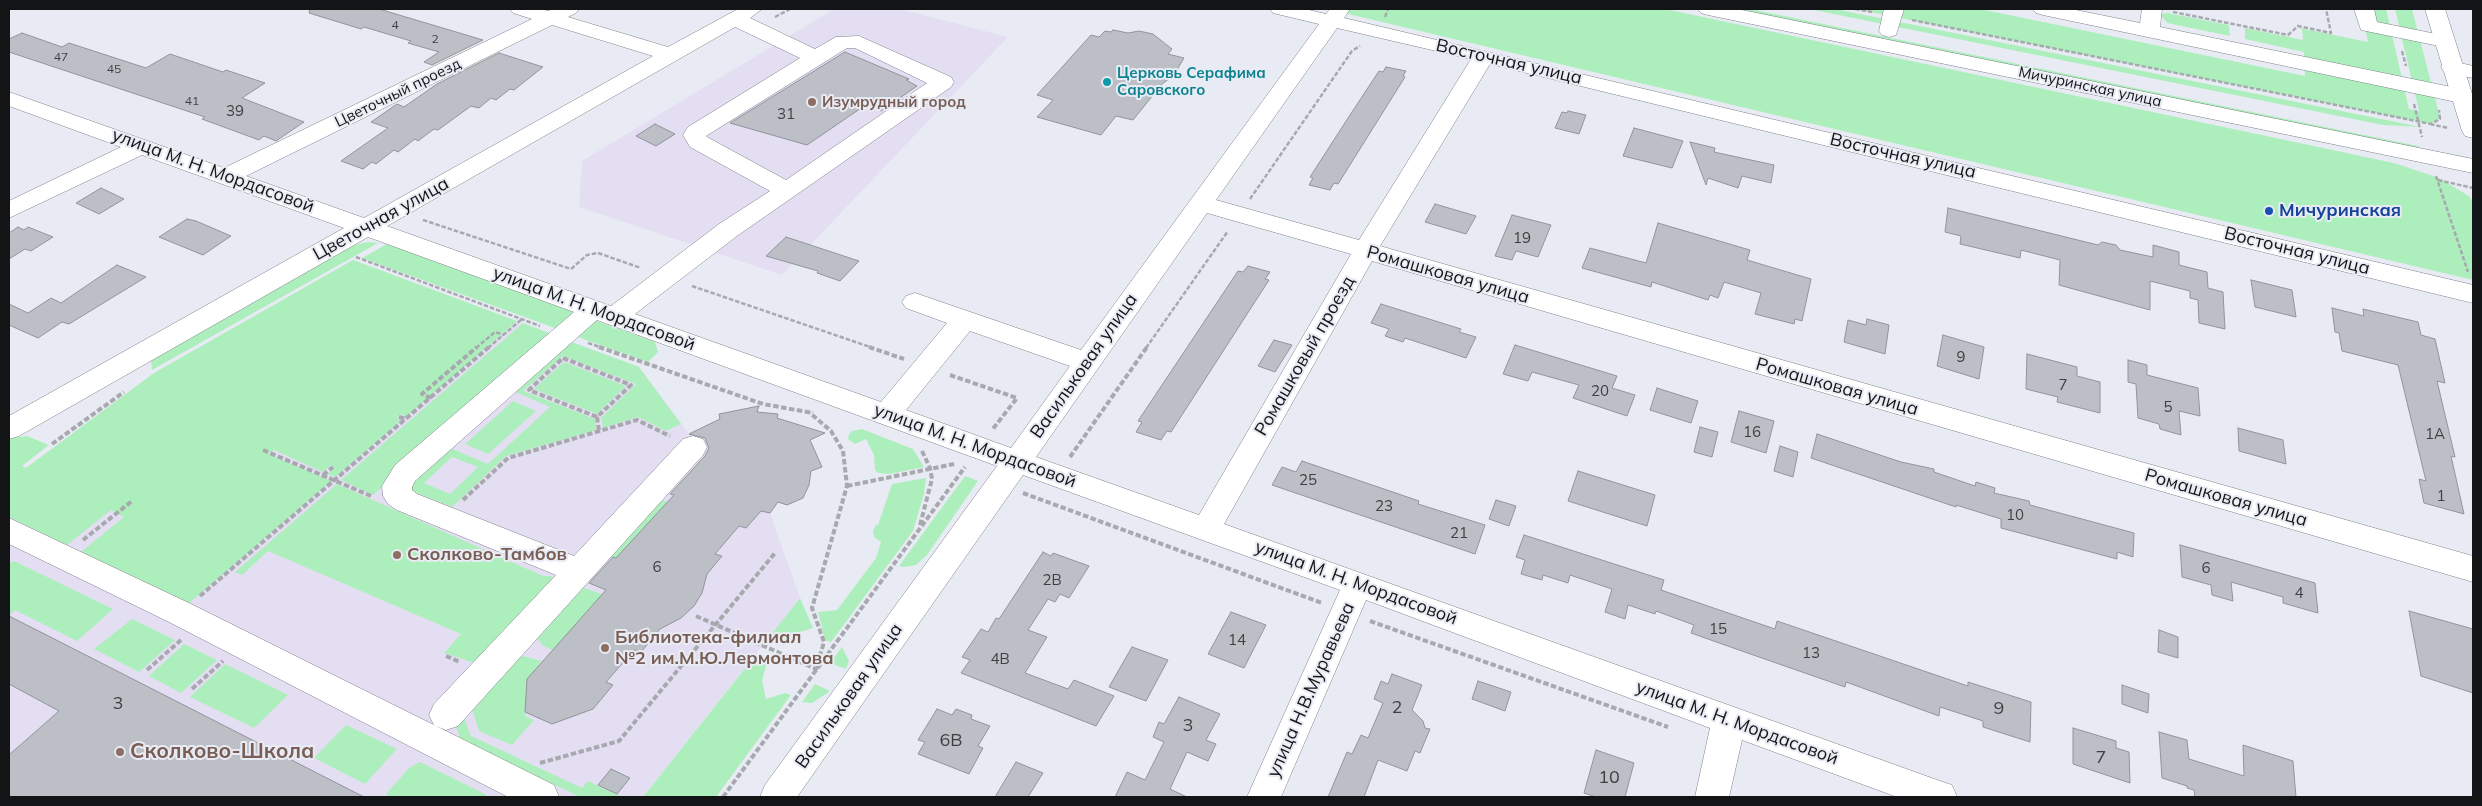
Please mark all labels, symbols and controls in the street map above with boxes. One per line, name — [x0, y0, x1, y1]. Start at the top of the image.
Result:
house number: 4 — [391, 18, 399, 32]
house number: 2 — [431, 32, 439, 46]
street label: Восточная улица — [1434, 35, 1584, 89]
house number: 47 — [54, 50, 68, 64]
street label: Цветочный проезд — [332, 55, 464, 131]
house number: 45 — [107, 62, 121, 76]
street label: Мичуринская улица — [2017, 63, 2163, 111]
place label: Церковь Серафима Саровского — [1117, 64, 1266, 99]
marker: Церковь Серафима Саровского — [1101, 76, 1113, 88]
place label: Изумрудный город — [822, 93, 966, 111]
house number: 41 — [185, 94, 199, 108]
marker: Изумрудный город — [806, 96, 818, 108]
house number: 39 — [226, 102, 244, 120]
house number: 31 — [777, 105, 795, 123]
street label: улица М. Н. Мордасовой — [109, 124, 317, 218]
street label: Восточная улица — [1828, 129, 1978, 183]
street label: Цветочная улица — [309, 173, 453, 265]
place label: Мичуринская — [2279, 200, 2401, 222]
marker: Мичуринская — [2263, 205, 2275, 217]
street label: Восточная улица — [2222, 222, 2372, 280]
house number: 19 — [1513, 229, 1531, 247]
street label: Ромашковая улица — [1364, 241, 1532, 309]
street label: улица М. Н. Мордасовой — [490, 262, 698, 356]
street label: Ромашковый проезд — [1250, 272, 1360, 440]
street label: Васильковая улица — [1026, 289, 1142, 443]
house number: 9 — [1957, 348, 1965, 366]
street label: Ромашковая улица — [1753, 353, 1921, 421]
house number: 7 — [2059, 376, 2067, 394]
house number: 20 — [1591, 382, 1609, 400]
house number: 5 — [2164, 398, 2172, 416]
street label: улица М. Н. Мордасовой — [871, 399, 1079, 493]
house number: 16 — [1743, 423, 1761, 441]
house number: 1А — [2425, 425, 2445, 443]
street label: Ромашковая улица — [2142, 464, 2310, 532]
house number: 25 — [1299, 471, 1317, 489]
house number: 1 — [2437, 487, 2445, 505]
house number: 23 — [1375, 497, 1393, 515]
house number: 10 — [2006, 506, 2024, 524]
house number: 21 — [1450, 524, 1468, 542]
street label: улица М. Н. Мордасовой — [1252, 536, 1460, 630]
place label: Сколково-Тамбов — [407, 544, 567, 566]
marker: Сколково-Тамбов — [391, 549, 403, 561]
house number: 6 — [653, 558, 661, 576]
house number: 6 — [2202, 559, 2210, 577]
house number: 2В — [1042, 571, 1062, 589]
house number: 4 — [2295, 584, 2303, 602]
street label: улица Н.В.Муравьева — [1263, 599, 1359, 781]
street label: Васильковая улица — [791, 619, 907, 773]
house number: 15 — [1709, 620, 1727, 638]
place label: Библиотека-филиал №2 им.М.Ю.Лермонтова — [615, 627, 834, 670]
house number: 14 — [1228, 631, 1246, 649]
marker: Библиотека-филиал №2 им.М.Ю.Лермонтова — [599, 642, 611, 654]
house number: 13 — [1802, 644, 1820, 662]
house number: 4В — [990, 650, 1010, 668]
street label: улица М. Н. Мордасовой — [1633, 676, 1841, 770]
house number: 3 — [113, 693, 123, 715]
house number: 2 — [1392, 697, 1402, 719]
house number: 9 — [1994, 698, 2004, 720]
house number: 3 — [1183, 715, 1193, 737]
house number: 6В — [939, 730, 963, 752]
place label: Сколково-Школа — [130, 739, 314, 765]
marker: Сколково-Школа — [114, 746, 126, 758]
house number: 7 — [2096, 747, 2106, 769]
house number: 10 — [1598, 767, 1620, 789]

